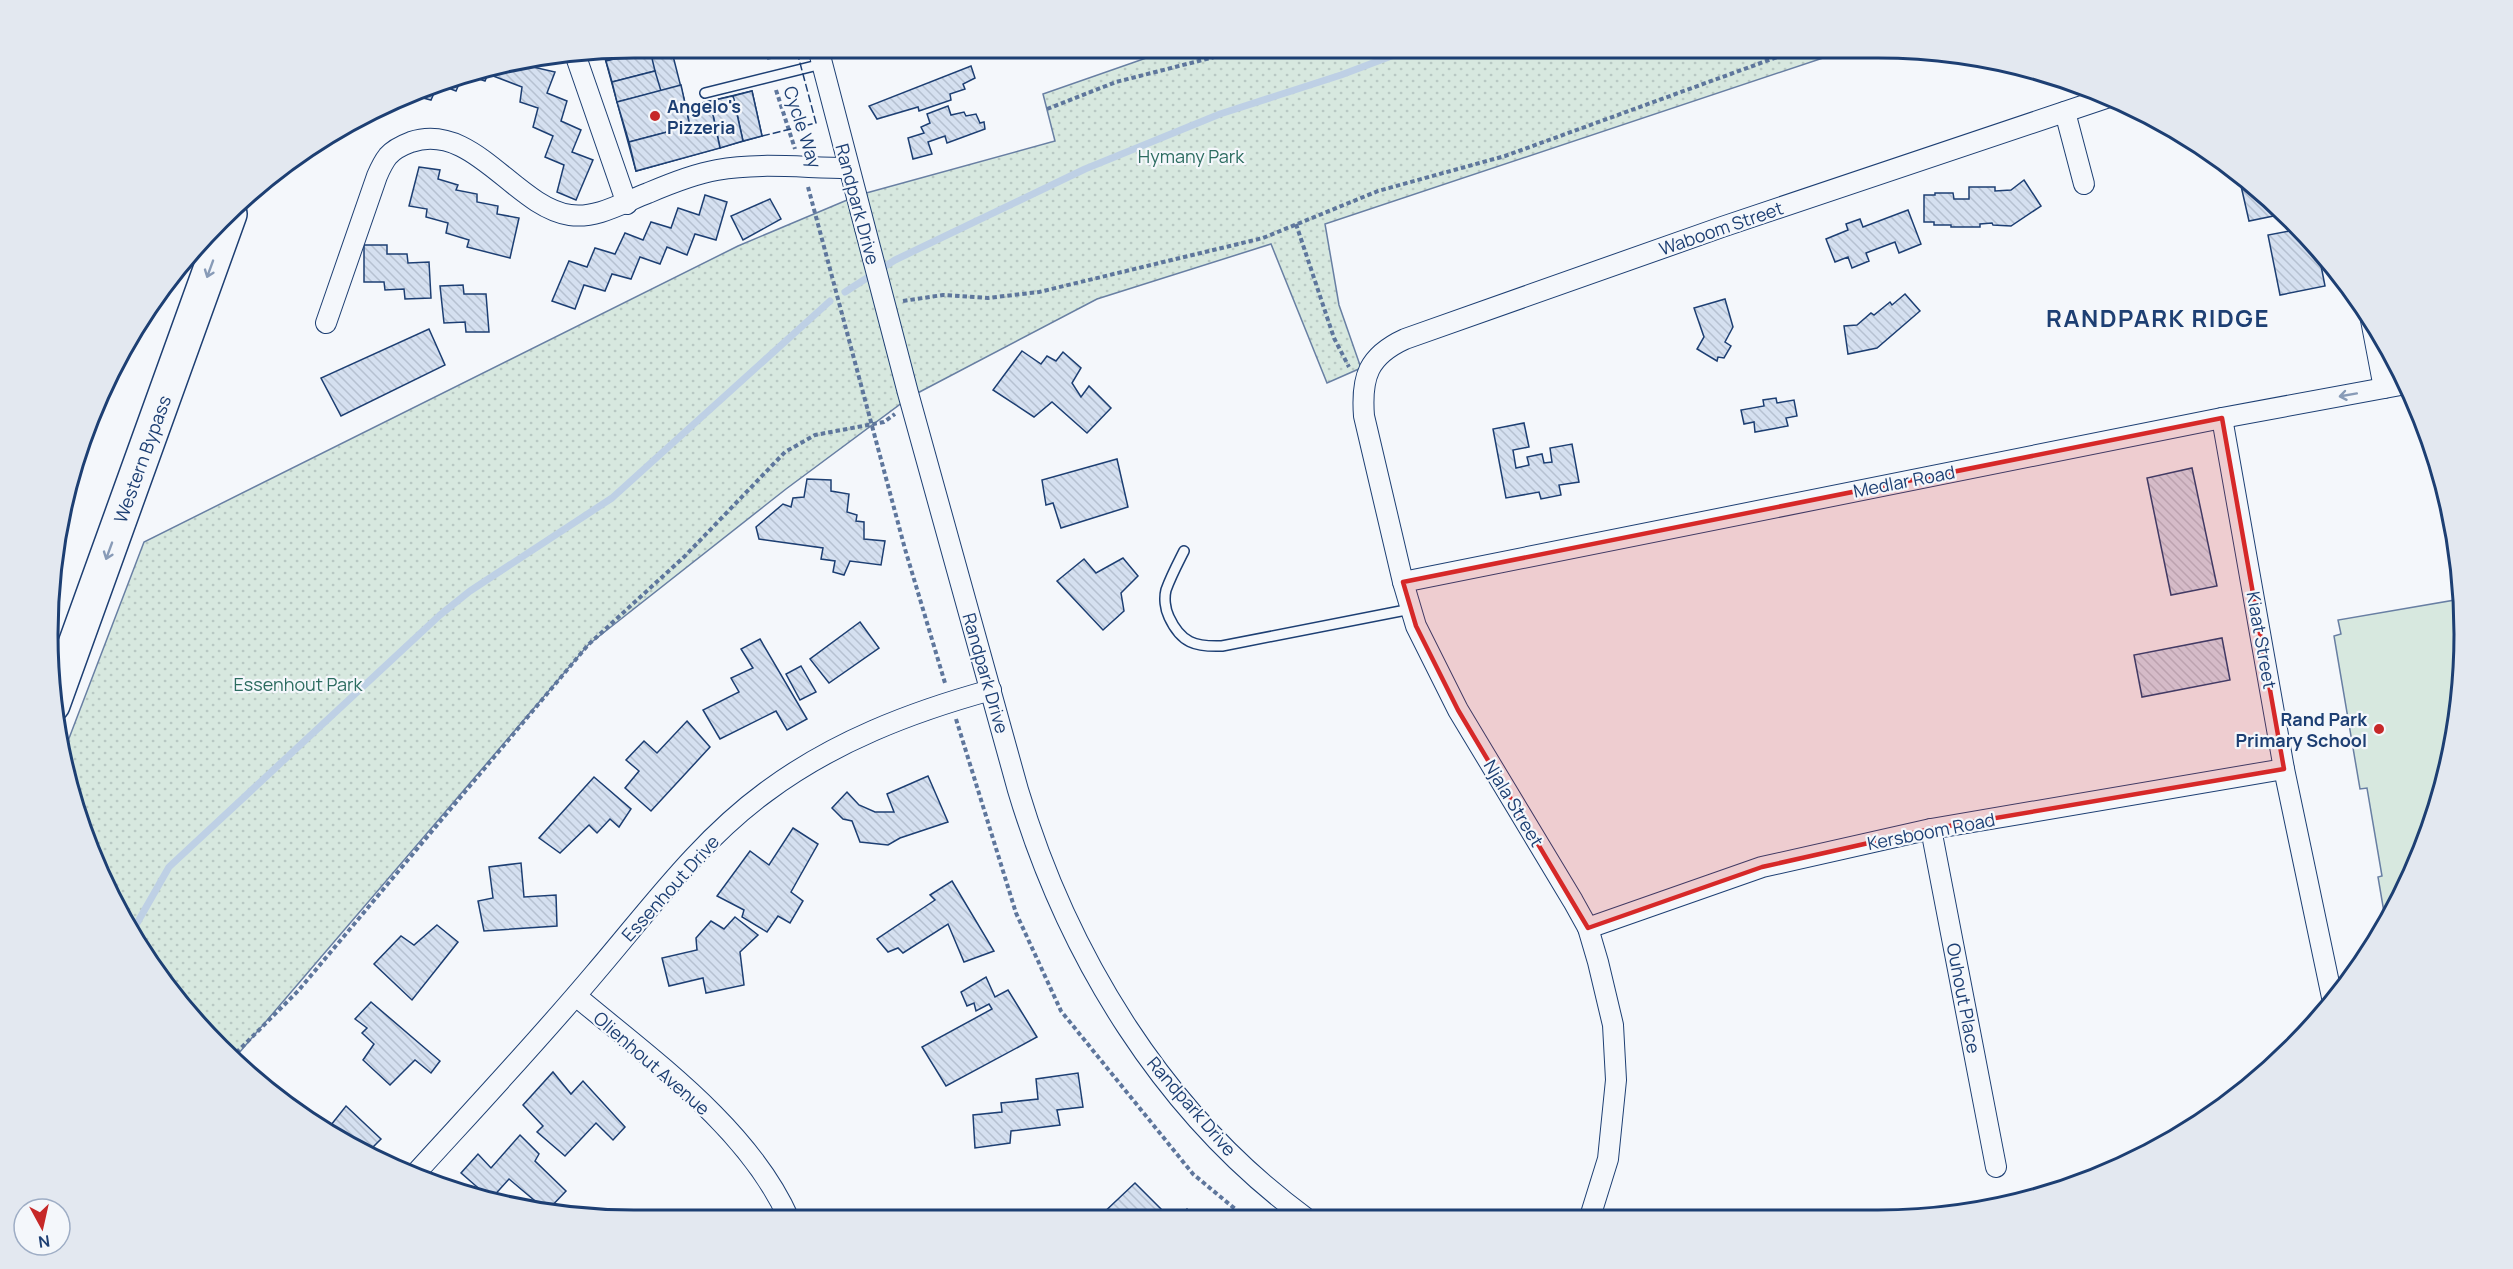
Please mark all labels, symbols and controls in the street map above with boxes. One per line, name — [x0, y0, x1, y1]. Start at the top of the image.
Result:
street label: Cycle Way — [778, 83, 828, 172]
place label: Angelo's Pizzeria — [667, 94, 741, 139]
marker: Angelo's Pizzeria — [648, 109, 662, 123]
street label: Randpark Drive — [830, 141, 886, 267]
park label: Hymany Park — [1138, 144, 1245, 168]
street label: Waboom Street — [1656, 196, 1786, 260]
one-way arrow — [204, 259, 215, 278]
district label: RANDPARK RIDGE — [2046, 301, 2270, 334]
one-way arrow — [2339, 389, 2359, 400]
street label: Western Bypass — [108, 392, 176, 526]
street label: Medlar Road — [1851, 459, 1957, 503]
one-way arrow — [103, 541, 114, 560]
street label: Kiaat Street — [2242, 589, 2282, 691]
street label: Randpark Drive — [957, 610, 1015, 736]
park label: Essenhout Park — [234, 672, 363, 696]
place label: Rand Park Primary School — [2235, 707, 2368, 752]
marker: Rand Park Primary School — [2372, 722, 2386, 736]
street label: Njala Street — [1479, 755, 1549, 851]
street label: Kersboom Road — [1865, 807, 1997, 855]
street label: Essenhout Drive — [616, 830, 724, 946]
street label: Ouhout Place — [1942, 941, 1986, 1055]
street label: Olienhout Avenue — [589, 1006, 715, 1120]
street label: Randpark Drive — [1142, 1051, 1242, 1161]
north arrow — [12, 1197, 72, 1257]
text: N — [37, 1230, 51, 1254]

